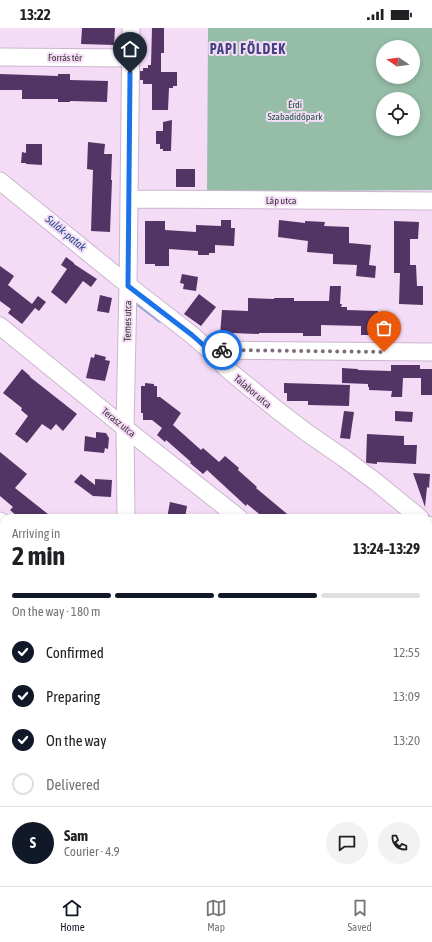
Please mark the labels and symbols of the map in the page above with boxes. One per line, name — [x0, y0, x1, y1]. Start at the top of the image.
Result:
pin — [113, 32, 147, 73]
north arrow — [376, 40, 420, 84]
district label: PAPI FÖLDEK — [210, 41, 286, 57]
street label: Forrás tér — [48, 52, 83, 63]
park label: Érdi Szabadidőpark — [267, 99, 323, 122]
street label: Láp utca — [266, 195, 297, 206]
water label: Sulák-patak — [43, 212, 89, 253]
street label: Temes utca — [122, 300, 133, 342]
pin — [367, 311, 401, 352]
courier — [202, 330, 242, 370]
street label: Talabor utca — [232, 373, 274, 410]
street label: Terasz utca — [100, 405, 138, 440]

